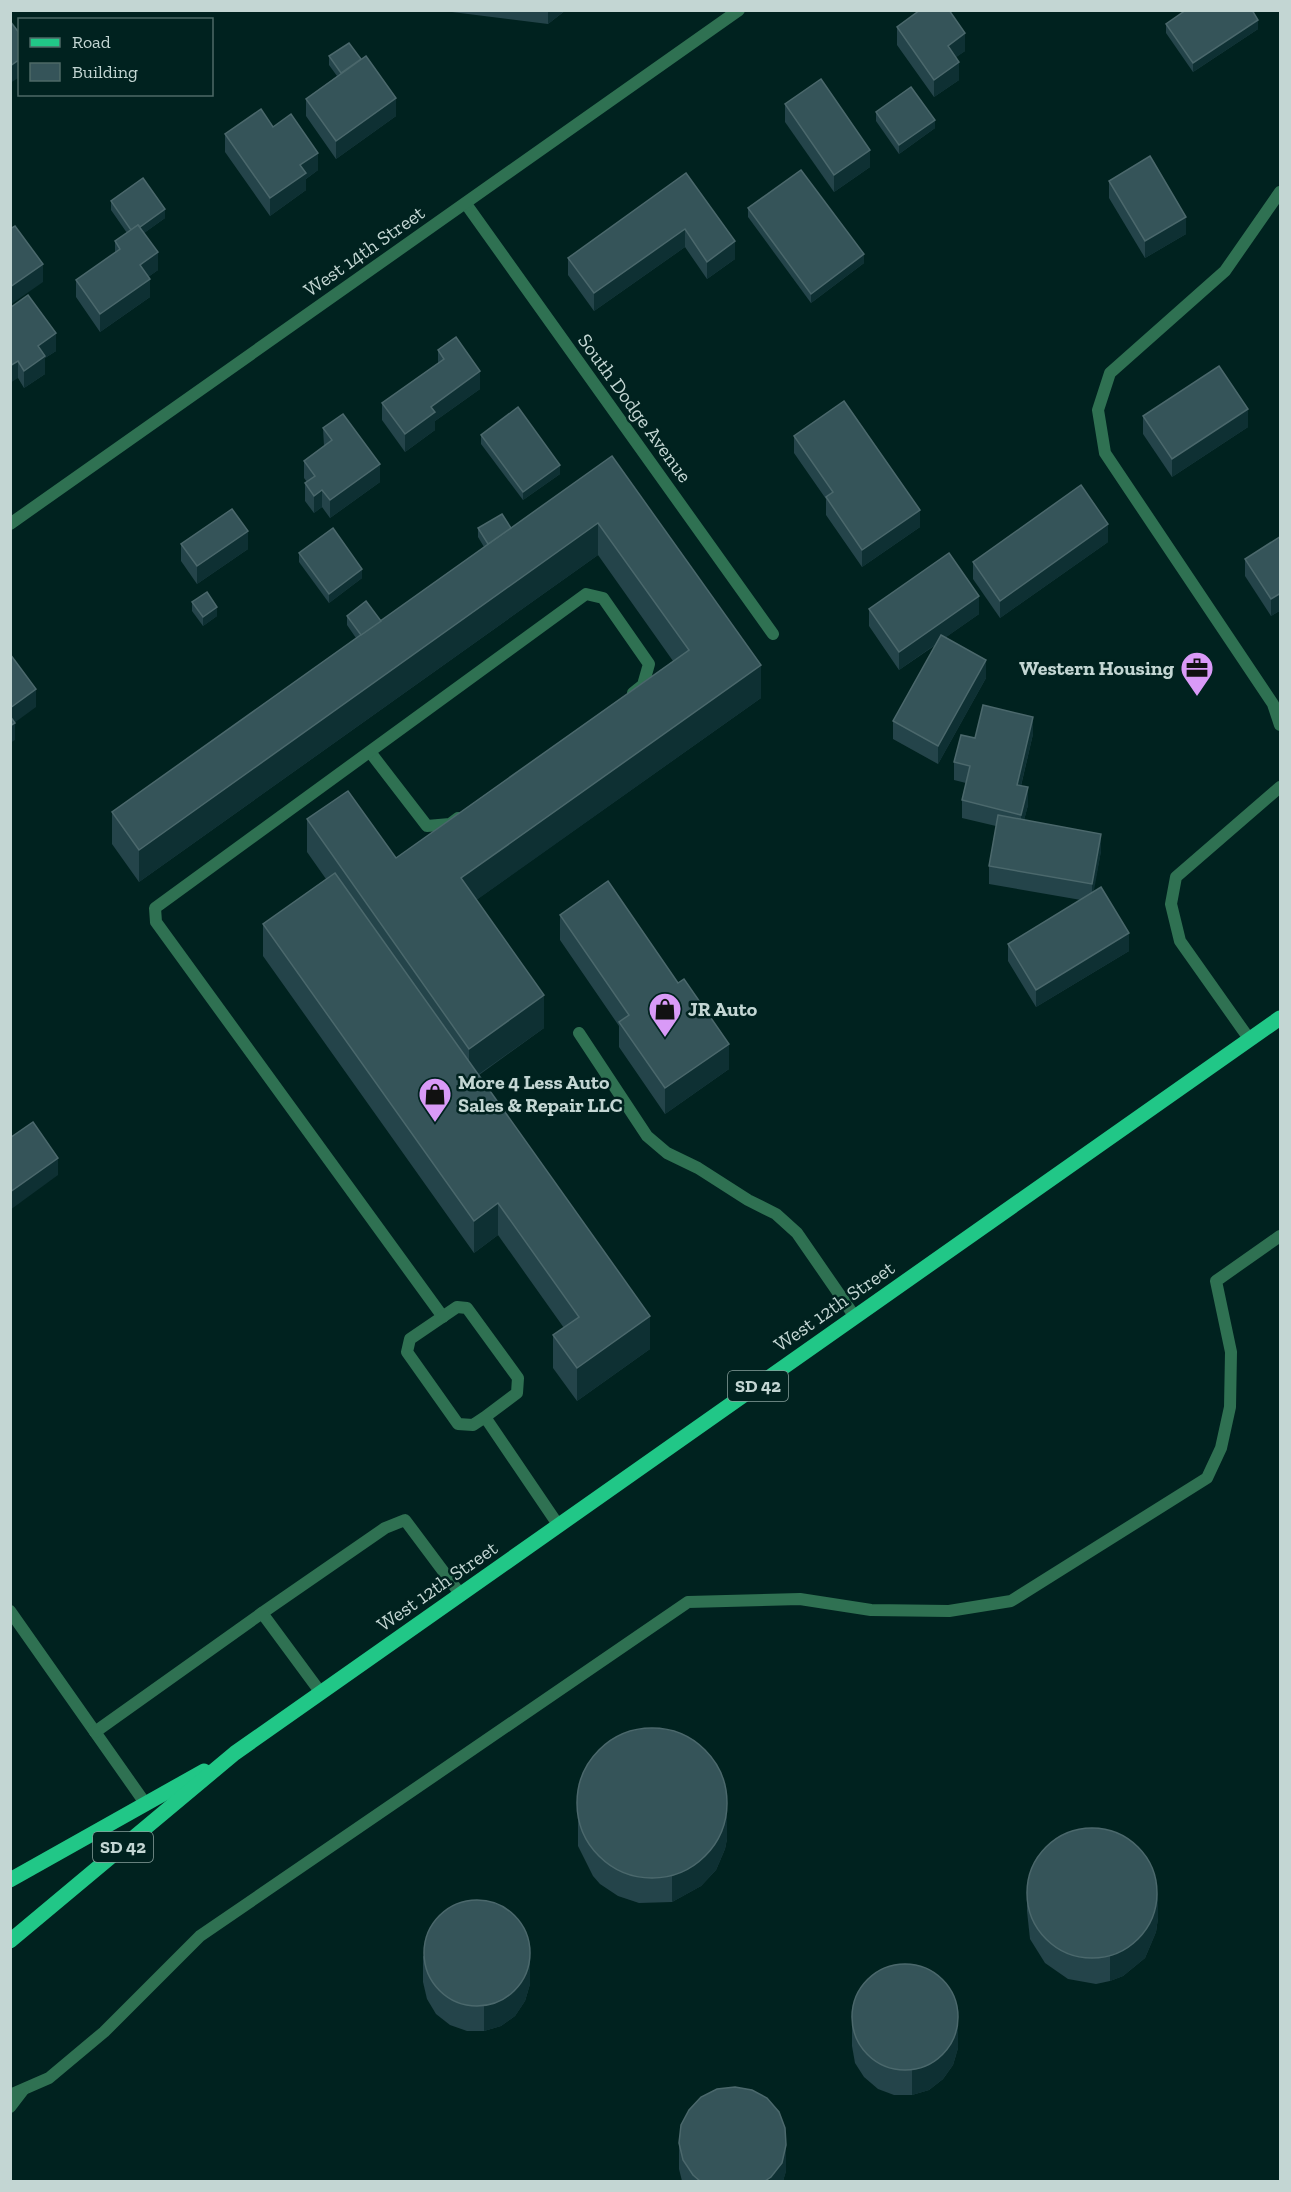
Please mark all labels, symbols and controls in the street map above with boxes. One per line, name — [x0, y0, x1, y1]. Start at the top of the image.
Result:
legend — [18, 18, 213, 96]
text: Road — [72, 31, 111, 53]
text: Building — [72, 61, 138, 83]
street label: West 14th Street — [299, 200, 430, 302]
street label: South Dodge Avenue — [573, 329, 697, 487]
office icon: Western Housing — [1179, 650, 1215, 697]
place label: Western Housing — [1019, 656, 1175, 680]
shop icon: JR Auto — [647, 991, 683, 1038]
place label: JR Auto — [688, 997, 758, 1021]
place label: More 4 Less Auto Sales & Repair LLC — [458, 1070, 623, 1117]
shop icon: More 4 Less Auto Sales & Repair LLC — [417, 1076, 453, 1123]
street label: West 12th Street — [769, 1255, 899, 1356]
road number: SD 42 — [728, 1371, 788, 1401]
street label: West 12th Street — [372, 1535, 502, 1636]
road number: SD 42 — [93, 1832, 153, 1862]

